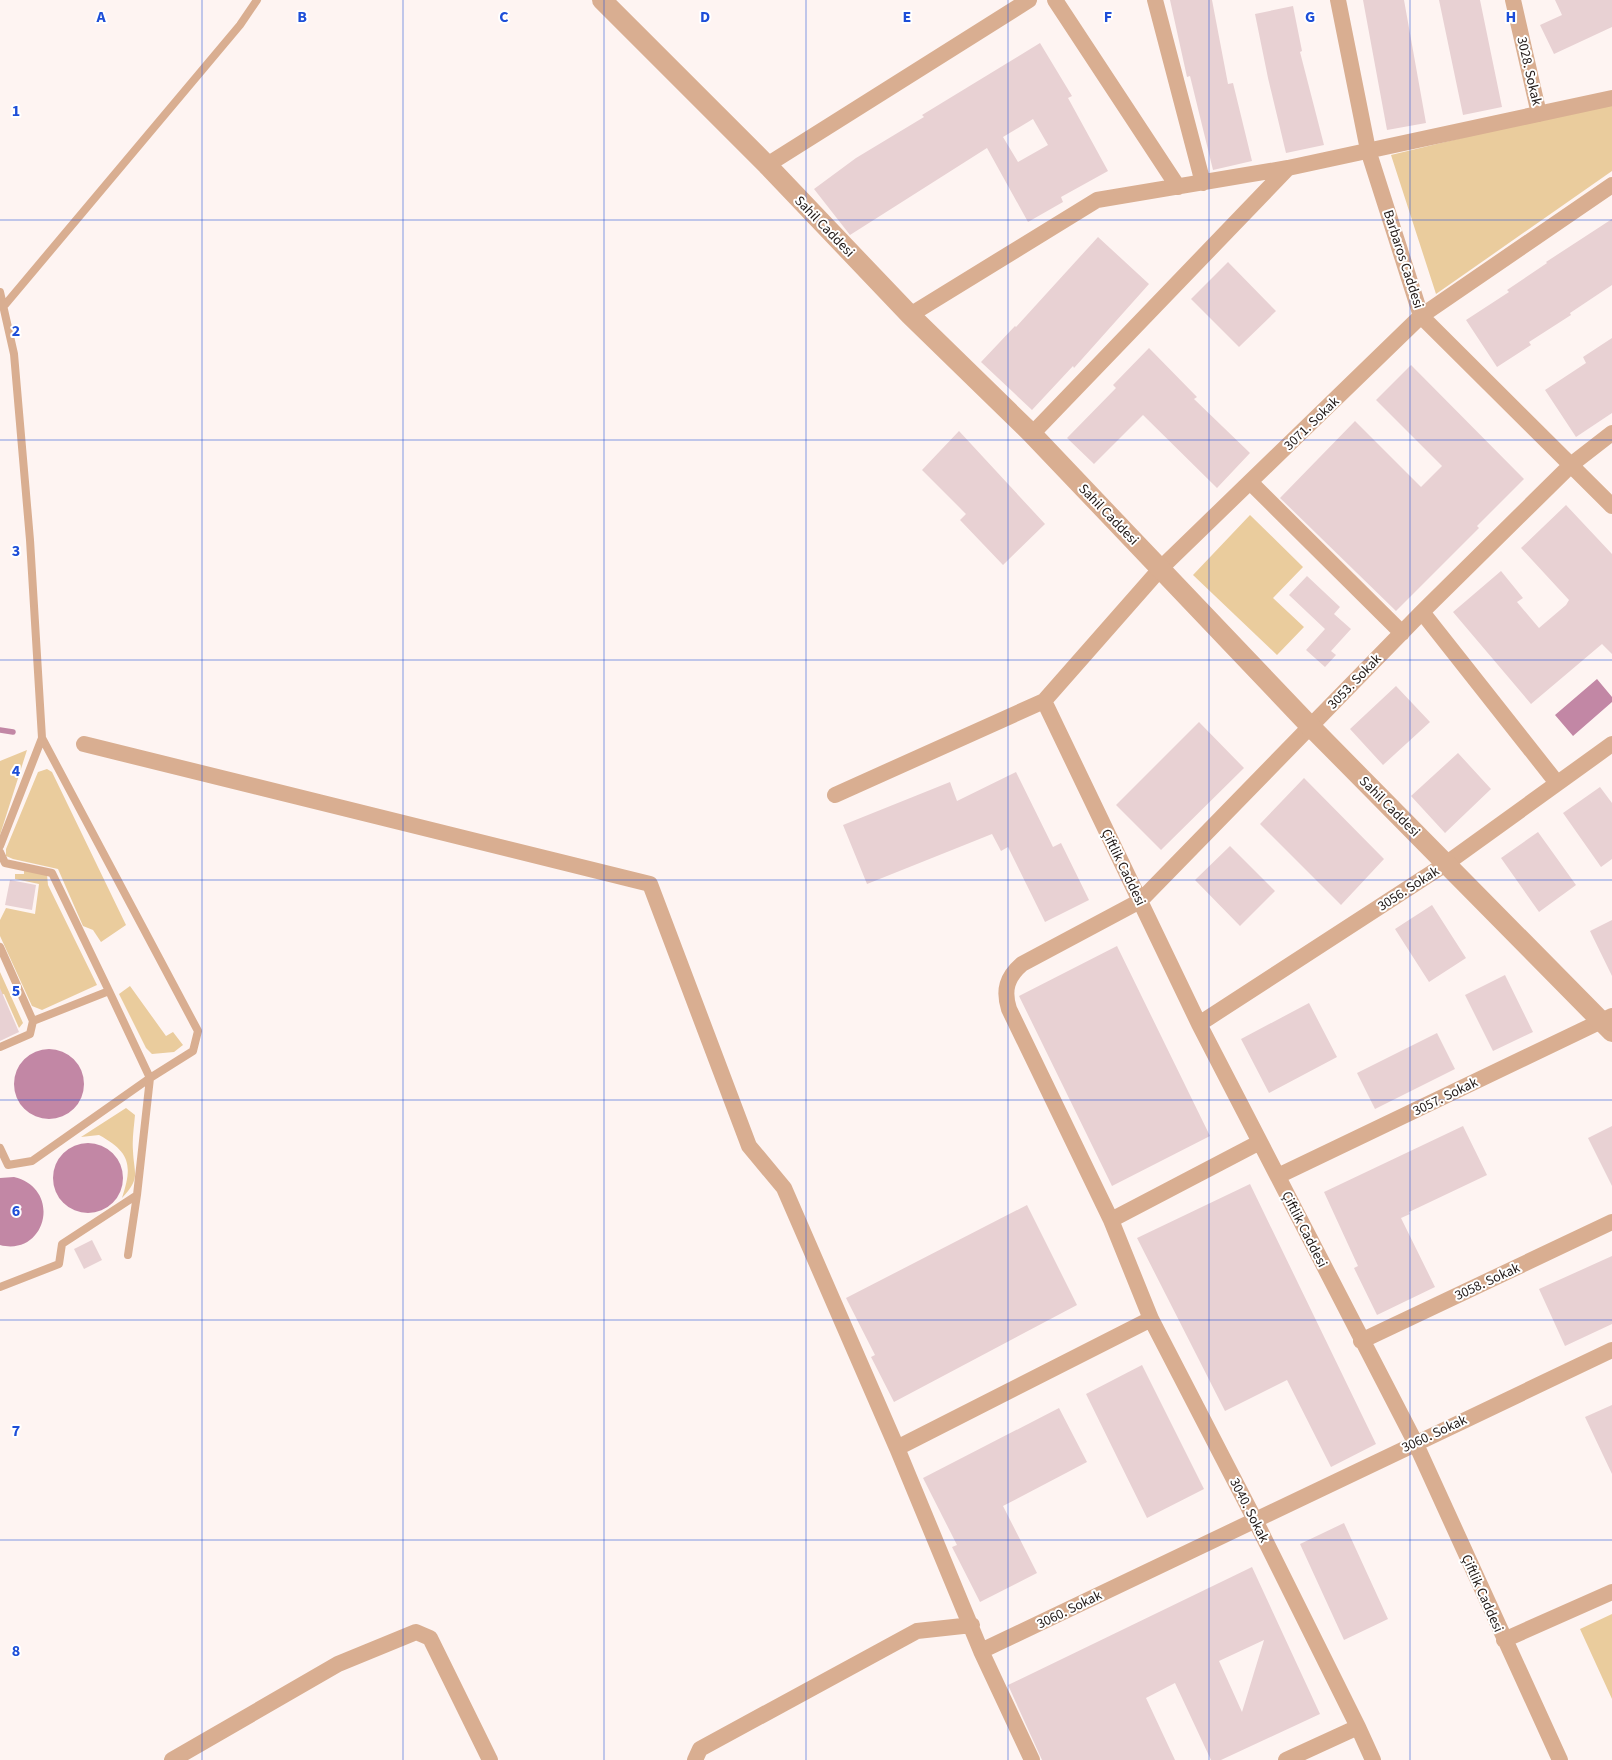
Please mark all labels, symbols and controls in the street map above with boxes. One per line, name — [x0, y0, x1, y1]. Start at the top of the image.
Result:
text: A — [95, 6, 106, 28]
text: B — [297, 6, 307, 28]
text: C — [499, 6, 509, 28]
text: D — [700, 6, 710, 28]
text: E — [903, 6, 911, 28]
text: F — [1104, 6, 1112, 28]
text: G — [1305, 6, 1315, 28]
text: H — [1506, 6, 1516, 28]
street label: 3028. Sokak — [1511, 35, 1547, 108]
text: 1 — [12, 100, 20, 122]
street label: Sahil Caddesi — [790, 191, 859, 262]
street label: Barbaros Caddesi — [1378, 207, 1428, 311]
text: 2 — [12, 320, 20, 342]
street label: 3071. Sokak — [1280, 392, 1344, 455]
street label: Sahil Caddesi — [1074, 479, 1143, 550]
text: 3 — [12, 540, 20, 562]
street label: 3053. Sokak — [1323, 650, 1386, 714]
text: 4 — [12, 760, 21, 782]
street label: Sahil Caddesi — [1354, 772, 1424, 842]
street label: Çiftlik Caddesi — [1096, 826, 1150, 909]
street label: 3056. Sokak — [1374, 861, 1443, 916]
text: 5 — [12, 980, 20, 1002]
street label: 3057. Sokak — [1410, 1073, 1481, 1121]
street label: Çiftlik Caddesi — [1276, 1188, 1332, 1271]
text: 6 — [12, 1200, 20, 1222]
street label: 3058. Sokak — [1451, 1258, 1523, 1306]
street label: 3060. Sokak — [1398, 1410, 1470, 1458]
text: 7 — [12, 1420, 20, 1442]
street label: 3040. Sokak — [1224, 1475, 1274, 1546]
street label: Çiftlik Caddesi — [1456, 1551, 1508, 1636]
street label: 3060. Sokak — [1034, 1586, 1105, 1634]
text: 8 — [12, 1640, 20, 1662]

